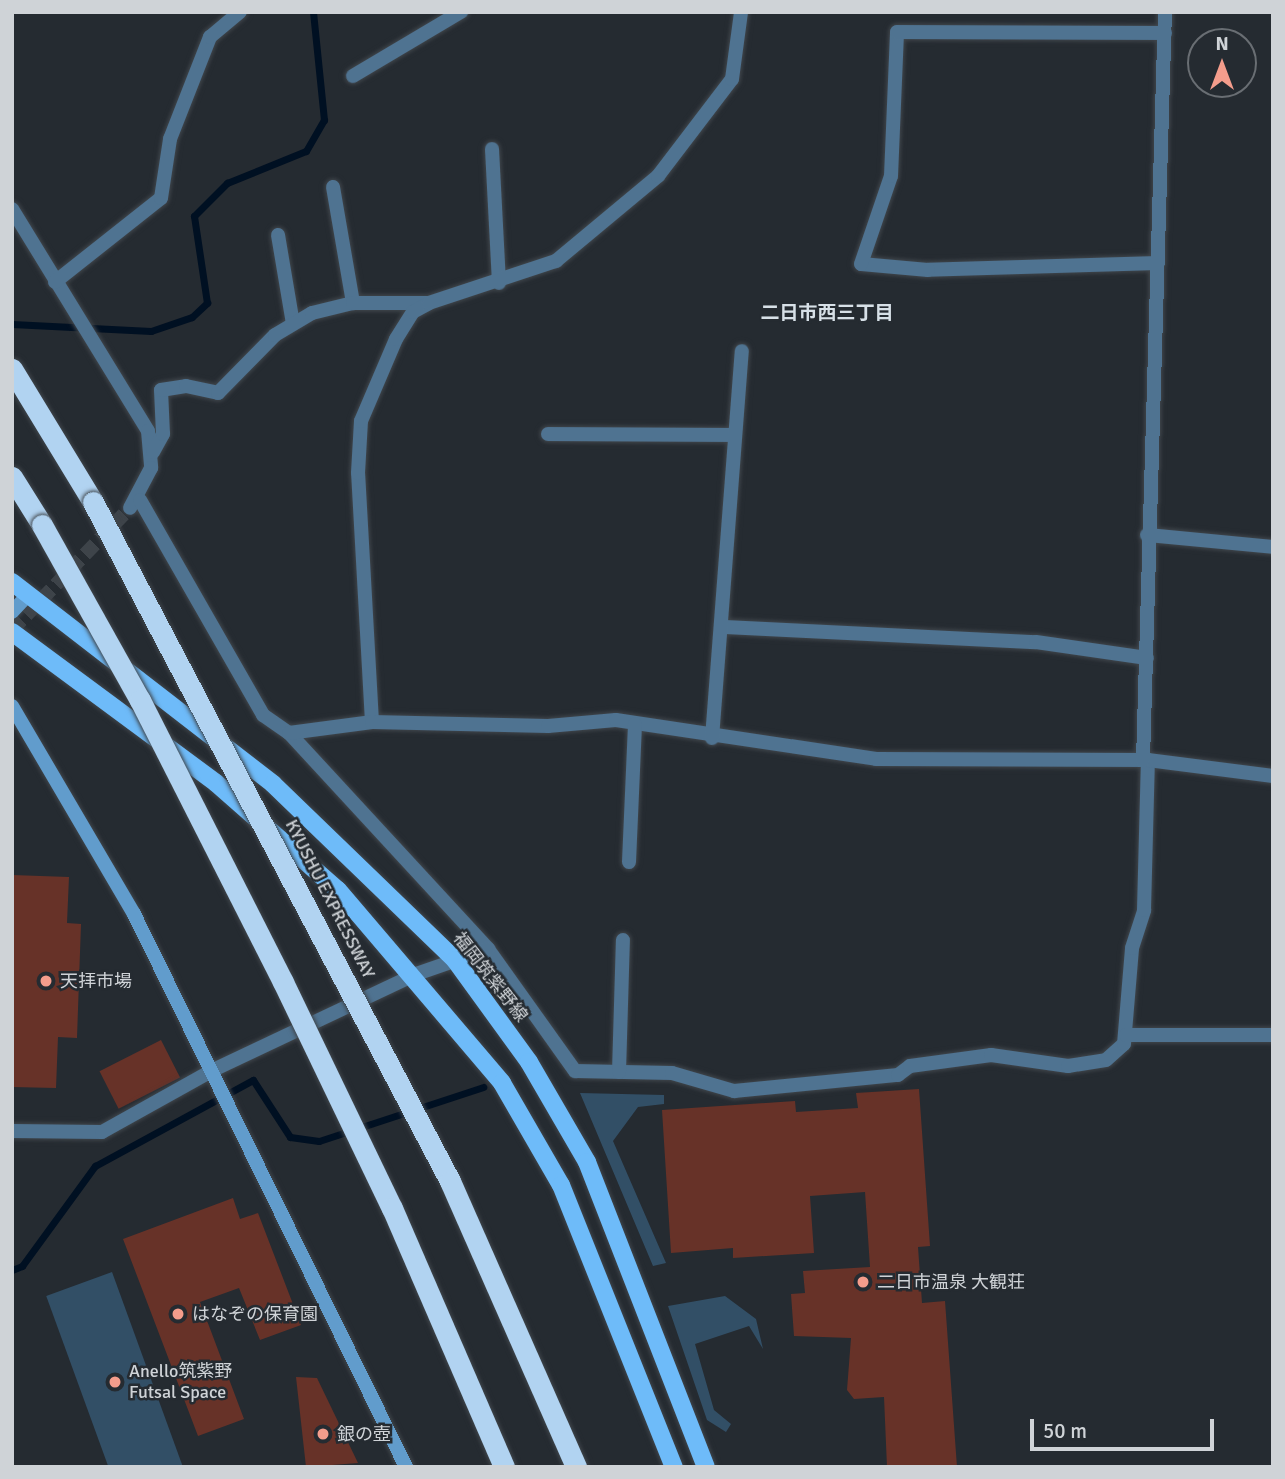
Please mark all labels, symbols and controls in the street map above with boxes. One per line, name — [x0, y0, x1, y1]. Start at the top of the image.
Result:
north arrow — [1187, 28, 1257, 98]
text: N — [1215, 32, 1229, 56]
district label: 二日市西三丁目 — [761, 303, 893, 325]
street label: KYUSHU EXPRESSWAY — [281, 816, 379, 982]
street label: 福岡筑紫野線 — [448, 928, 532, 1026]
place label: 天拝市場 — [60, 970, 132, 992]
marker: 天拝市場 — [38, 973, 54, 989]
place label: 二日市温泉 大観荘 — [877, 1271, 1025, 1293]
marker: 二日市温泉 大観荘 — [855, 1274, 871, 1290]
place label: はなぞの保育園 — [192, 1303, 318, 1325]
marker: はなぞの保育園 — [170, 1306, 186, 1322]
place label: Anello筑紫野 Futsal Space — [129, 1361, 232, 1404]
marker: Anello筑紫野 Futsal Space — [107, 1374, 123, 1390]
scale bar — [1033, 1406, 1217, 1450]
text: 50 m — [1043, 1418, 1087, 1444]
place label: 銀の壺 — [337, 1423, 391, 1445]
marker: 銀の壺 — [315, 1426, 331, 1442]

